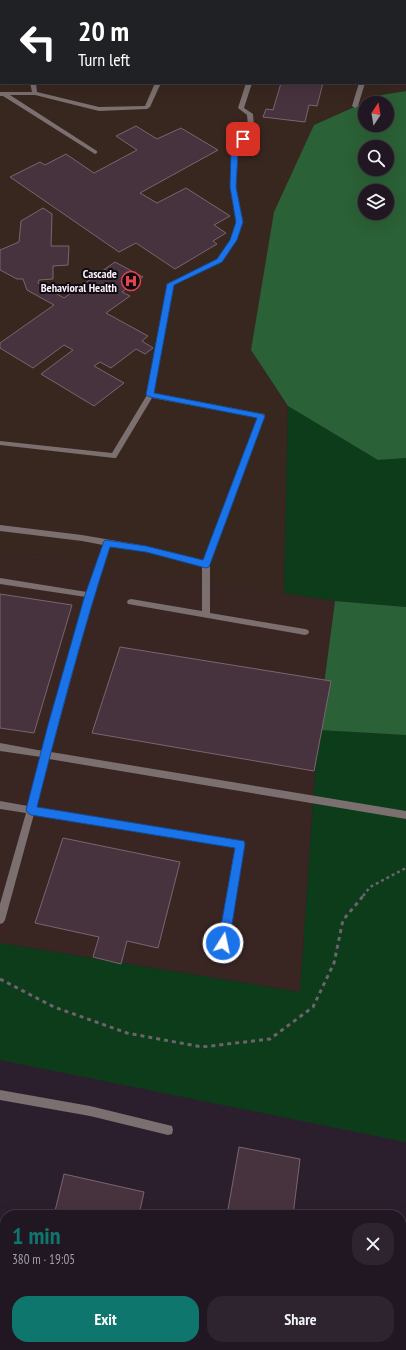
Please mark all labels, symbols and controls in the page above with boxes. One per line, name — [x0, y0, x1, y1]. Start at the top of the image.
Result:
text: 20 m — [78, 12, 129, 49]
icon: left — [12, 16, 64, 68]
text: Turn left — [78, 48, 130, 71]
north arrow — [358, 96, 394, 132]
map controls — [358, 96, 394, 220]
pin — [226, 122, 260, 156]
icon: arrive — [232, 128, 254, 150]
button: search — [358, 140, 394, 176]
button: layers — [358, 184, 394, 220]
place label: Cascade Behavioral Health — [41, 266, 117, 295]
hospital icon: Cascade Behavioral Health — [120, 270, 142, 292]
position arrow — [202, 922, 244, 964]
text: 1 min — [12, 1220, 60, 1251]
button: close — [352, 1223, 394, 1265]
text: 380 m · 19:05 — [12, 1251, 75, 1268]
button: Exit — [12, 1296, 199, 1342]
button: Share — [207, 1296, 394, 1342]

